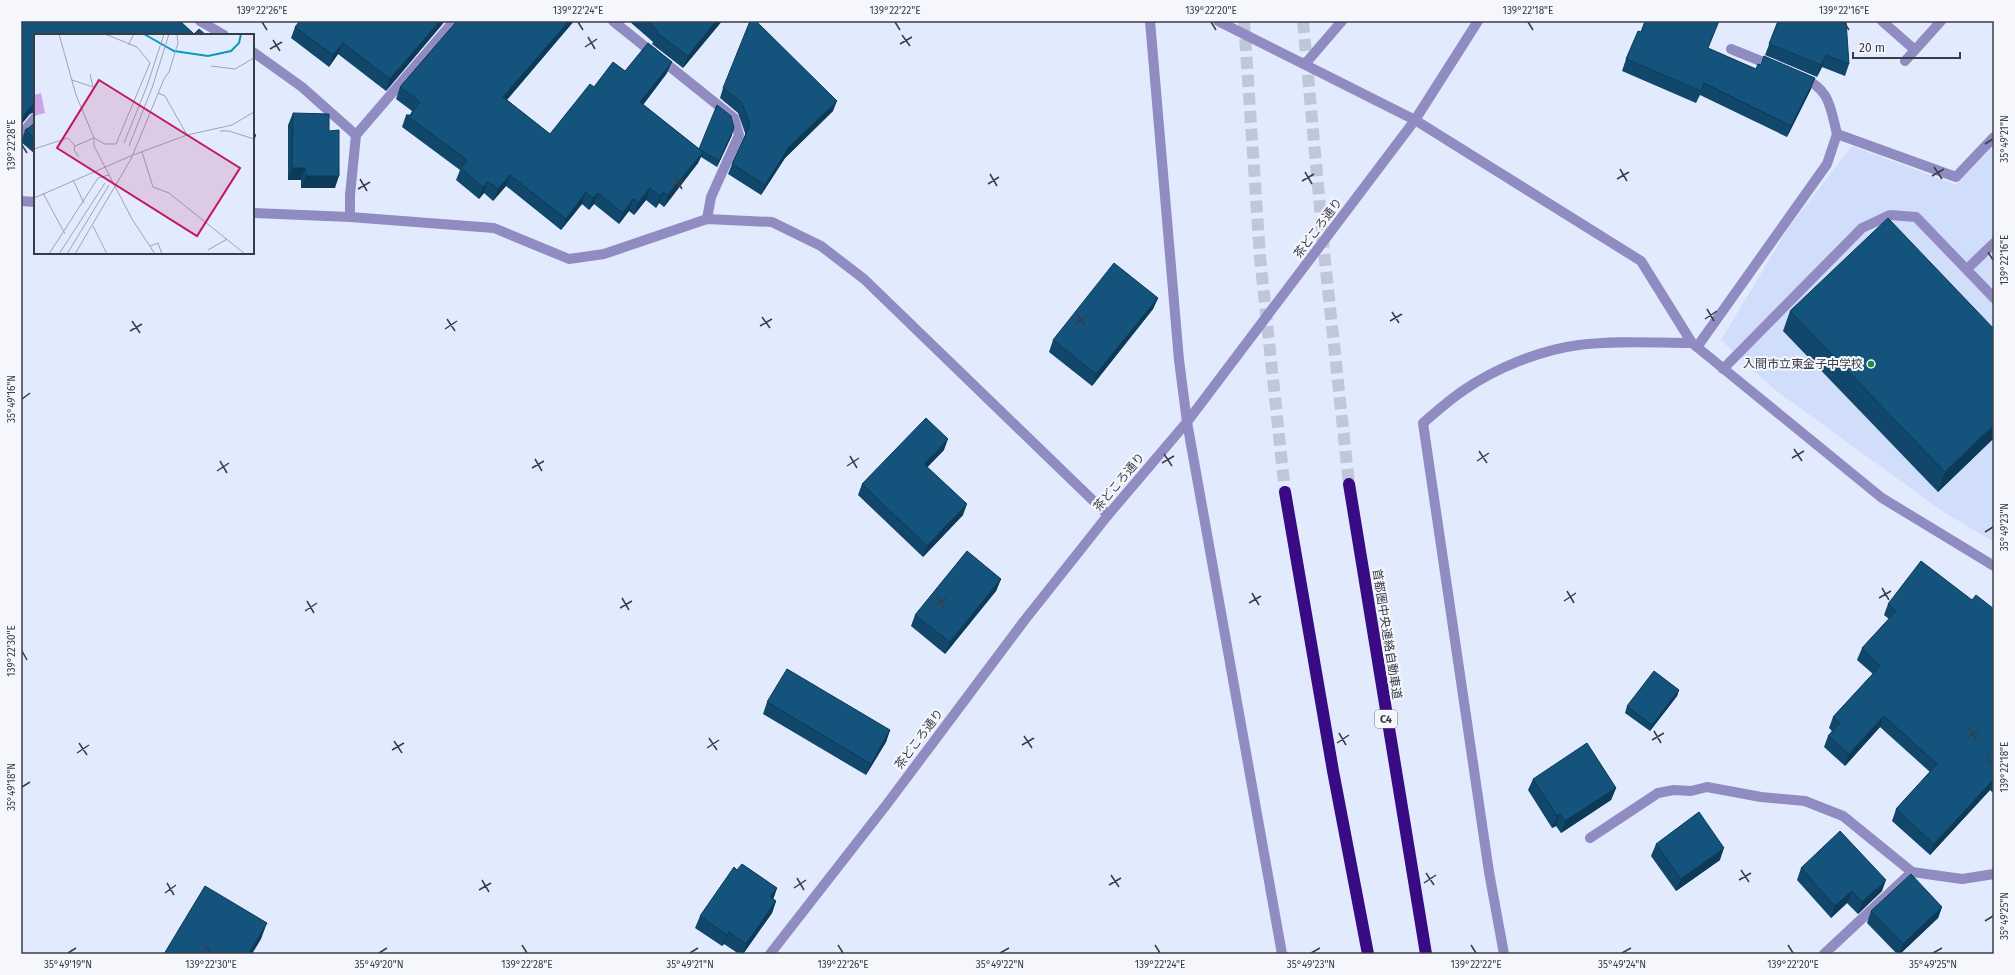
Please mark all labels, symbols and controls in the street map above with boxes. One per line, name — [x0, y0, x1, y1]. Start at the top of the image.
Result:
text: 139°22'26"E — [236, 5, 288, 17]
text: 139°22'24"E — [553, 5, 603, 17]
text: 139°22'22"E — [869, 5, 921, 17]
text: 139°22'20"E — [1185, 5, 1237, 17]
text: 139°22'18"E — [1503, 5, 1553, 17]
text: 139°22'16"E — [1819, 5, 1869, 17]
inset map — [34, 34, 254, 254]
scale bar — [1853, 34, 1960, 60]
text: 20 m — [1859, 41, 1885, 55]
text: 35°49'21"N — [1999, 115, 2011, 163]
text: 139°22'28"E — [6, 119, 18, 171]
street label: 茶どころ通り — [1291, 195, 1345, 261]
text: 139°22'16"E — [1999, 235, 2011, 285]
place label: 入間市立東金子中学校 — [1743, 357, 1863, 371]
marker: 入間市立東金子中学校 — [1866, 359, 1876, 369]
text: 35°49'16"N — [6, 375, 18, 423]
street label: 茶どころ通り — [1091, 450, 1147, 514]
text: 35°49'23"N — [1999, 503, 2011, 551]
street label: 首都圏中央連絡自動車道 — [1370, 568, 1404, 700]
text: 139°22'30"E — [6, 625, 18, 677]
street label: 茶どころ通り — [892, 706, 946, 772]
road number: C4 — [1375, 710, 1397, 728]
text: 139°22'18"E — [1999, 742, 2011, 792]
text: 35°49'18"N — [6, 763, 18, 811]
text: 35°49'25"N — [1999, 892, 2011, 940]
text: 35°49'19"N — [44, 959, 92, 971]
text: 139°22'30"E — [185, 959, 237, 971]
text: 35°49'20"N — [355, 959, 403, 971]
text: 139°22'28"E — [501, 959, 553, 971]
text: 35°49'21"N — [666, 959, 714, 971]
text: 139°22'26"E — [817, 959, 869, 971]
text: 35°49'22"N — [976, 959, 1024, 971]
text: 139°22'24"E — [1135, 959, 1185, 971]
text: 35°49'23"N — [1287, 959, 1335, 971]
text: 139°22'22"E — [1450, 959, 1502, 971]
text: 35°49'24"N — [1598, 959, 1646, 971]
text: 139°22'20"E — [1767, 959, 1819, 971]
text: 35°49'25"N — [1909, 959, 1957, 971]

